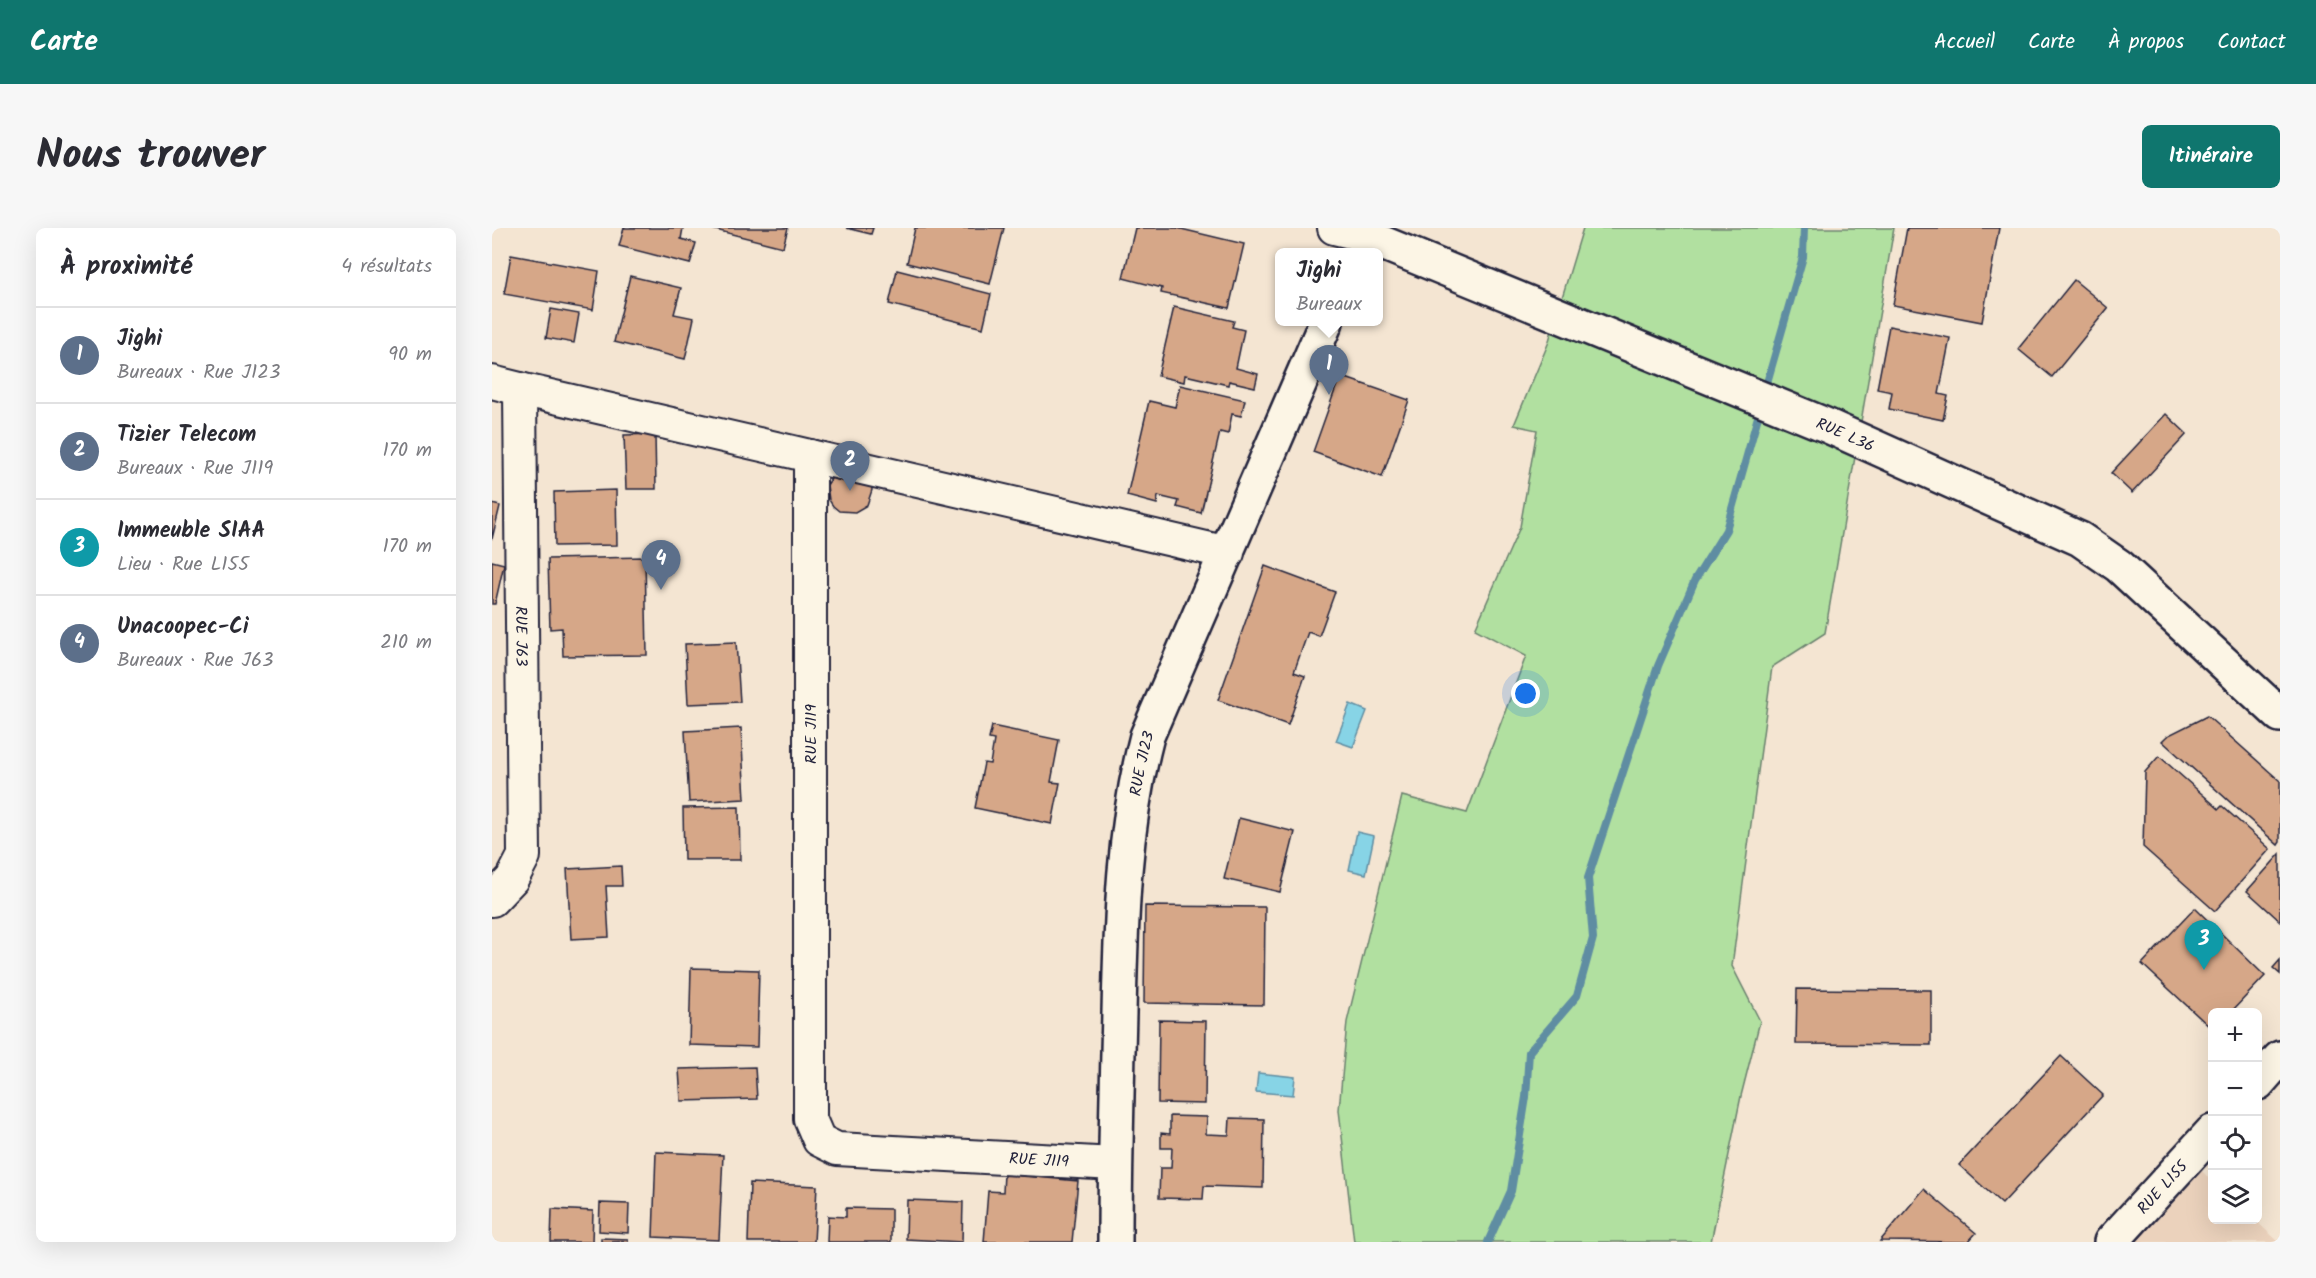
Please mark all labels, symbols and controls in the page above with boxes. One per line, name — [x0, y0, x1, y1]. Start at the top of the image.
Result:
text: Carte — [30, 20, 98, 65]
text: Accueil — [1934, 26, 1995, 59]
text: Carte — [2028, 26, 2075, 59]
text: À propos — [2108, 26, 2184, 59]
text: Contact — [2217, 26, 2286, 59]
text: Nous trouver — [36, 123, 265, 190]
button: Itinéraire — [2142, 125, 2280, 188]
text: À proximité — [60, 246, 192, 288]
popup — [1275, 248, 1383, 326]
text: 4 résultats — [341, 251, 432, 283]
text: Jighi — [1296, 254, 1341, 289]
text: Bureaux — [1296, 289, 1362, 321]
text: Jighi — [117, 322, 162, 357]
text: 1 — [76, 339, 83, 371]
text: 90 m — [388, 339, 432, 371]
pin: 1 — [1310, 346, 1348, 395]
text: Bureaux · Rue J123 — [117, 357, 280, 389]
street label: RUE L36 — [1812, 411, 1878, 459]
text: Tizier Telecom — [117, 418, 256, 453]
text: 2 — [74, 435, 85, 467]
text: 170 m — [383, 435, 432, 467]
pin: 2 — [830, 442, 870, 491]
text: Bureaux · Rue J119 — [117, 453, 273, 485]
text: Immeuble SIAA — [117, 514, 265, 549]
text: 3 — [74, 531, 85, 563]
text: 170 m — [383, 531, 432, 563]
pin: 4 — [642, 540, 680, 590]
text: Lieu · Rue L155 — [117, 549, 249, 581]
street label: RUE J63 — [508, 606, 533, 666]
text: Unacoopec-Ci — [117, 610, 249, 645]
text: 4 — [74, 627, 85, 659]
text: 210 m — [380, 627, 432, 659]
text: Bureaux · Rue J63 — [117, 645, 274, 677]
your location — [1511, 679, 1540, 708]
street label: RUE J119 — [799, 704, 824, 764]
street label: RUE J123 — [1123, 727, 1162, 798]
pin: 3 — [2184, 920, 2224, 970]
map controls — [2208, 1008, 2262, 1224]
button: + — [2208, 1008, 2262, 1062]
button: − — [2208, 1062, 2262, 1116]
button: locate — [2208, 1116, 2262, 1170]
street label: RUE J119 — [1008, 1146, 1070, 1175]
street label: RUE L155 — [2131, 1154, 2195, 1220]
button: layers — [2208, 1170, 2262, 1224]

